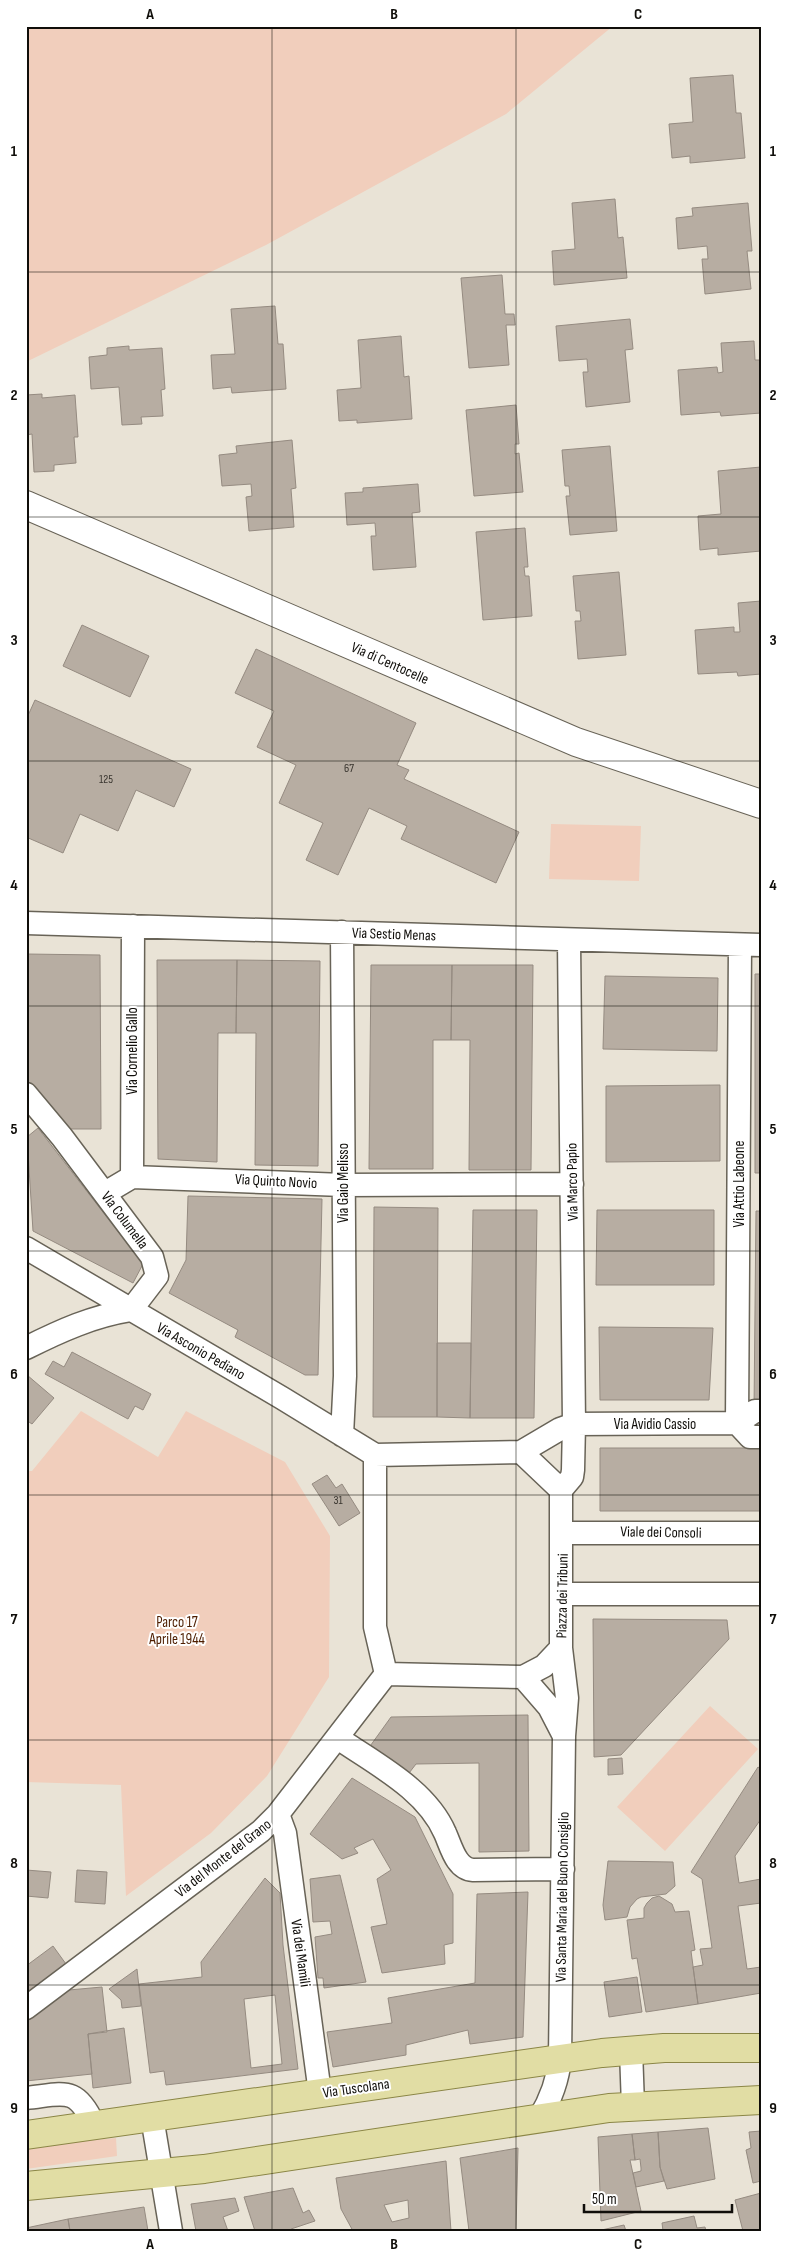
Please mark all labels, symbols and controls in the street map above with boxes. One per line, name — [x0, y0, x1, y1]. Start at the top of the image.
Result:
text: A — [145, 5, 154, 24]
text: B — [390, 5, 398, 24]
text: C — [634, 5, 642, 24]
text: 1 — [11, 142, 18, 161]
text: 1 — [770, 142, 777, 161]
text: 2 — [10, 386, 18, 405]
text: 2 — [769, 386, 777, 405]
text: 3 — [10, 631, 18, 650]
text: 3 — [769, 631, 777, 650]
street label: Via di Centocelle — [348, 638, 432, 689]
house number: 67 — [344, 761, 354, 776]
house number: 125 — [99, 772, 113, 787]
text: 4 — [10, 876, 18, 895]
text: 4 — [769, 876, 777, 895]
street label: Via Sestio Menas — [352, 924, 436, 945]
street label: Via Cornelio Gallo — [123, 1007, 142, 1095]
text: 5 — [10, 1120, 18, 1139]
text: 5 — [769, 1120, 777, 1139]
street label: Via Attio Labeone — [730, 1141, 749, 1227]
street label: Via Gaio Melisso — [334, 1143, 353, 1223]
street label: Via Marco Papio — [562, 1143, 583, 1221]
street label: Via Quinto Novio — [234, 1170, 318, 1193]
street label: Via Columella — [97, 1188, 153, 1253]
street label: Via Asconio Pediano — [153, 1318, 249, 1385]
text: 6 — [10, 1365, 18, 1384]
text: 6 — [769, 1365, 777, 1384]
street label: Via Avidio Cassio — [614, 1415, 696, 1434]
house number: 31 — [333, 1493, 343, 1508]
street label: Viale dei Consoli — [620, 1522, 702, 1543]
street label: Piazza dei Tribuni — [552, 1553, 573, 1639]
text: 7 — [11, 1610, 18, 1629]
text: 7 — [770, 1610, 777, 1629]
park label: Parco 17 Aprile 1944 — [148, 1613, 205, 1649]
street label: Via Santa Maria del Buon Consiglio — [552, 1812, 573, 1982]
street label: Via del Monte del Grano — [171, 1815, 275, 1902]
text: 8 — [10, 1854, 18, 1873]
text: 8 — [769, 1854, 777, 1873]
street label: Via dei Mamili — [286, 1918, 315, 1988]
street label: Via Tuscolana — [321, 2074, 391, 2103]
text: 9 — [10, 2099, 18, 2118]
text: 9 — [769, 2099, 777, 2118]
scale bar — [584, 2182, 732, 2214]
text: 50 m — [592, 2190, 617, 2209]
text: A — [145, 2235, 154, 2254]
text: B — [390, 2235, 398, 2254]
text: C — [634, 2235, 642, 2254]

